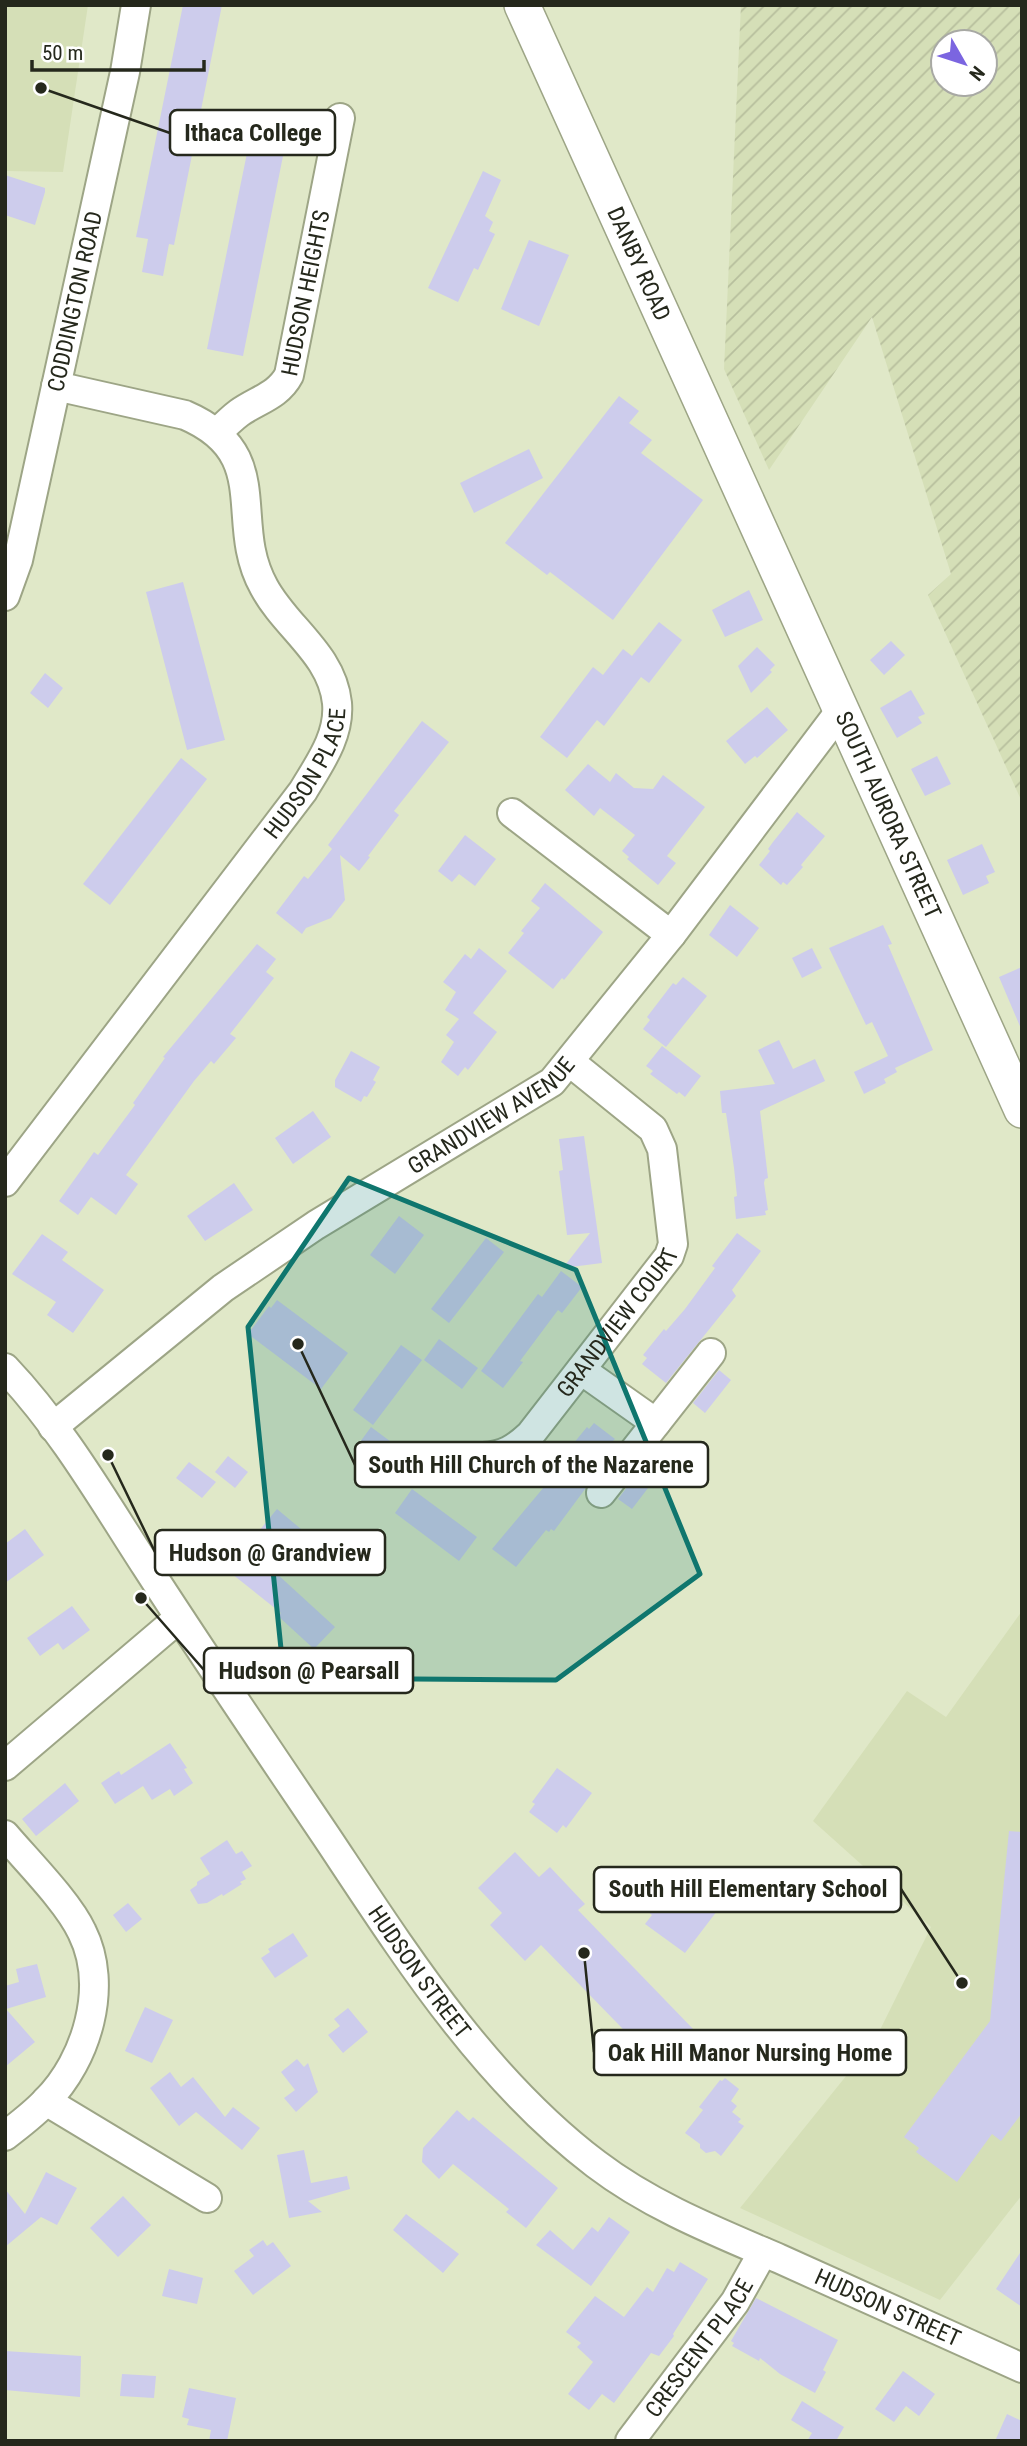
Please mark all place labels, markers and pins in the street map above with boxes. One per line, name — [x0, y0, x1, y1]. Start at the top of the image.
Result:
callout: Ithaca College — [170, 110, 335, 155]
callout: South Hill Church of the Nazarene — [355, 1442, 708, 1487]
callout: Hudson @ Grandview — [155, 1530, 385, 1575]
callout: Hudson @ Pearsall — [204, 1648, 413, 1693]
callout: South Hill Elementary School — [594, 1867, 901, 1912]
callout: Oak Hill Manor Nursing Home — [594, 2030, 906, 2075]

